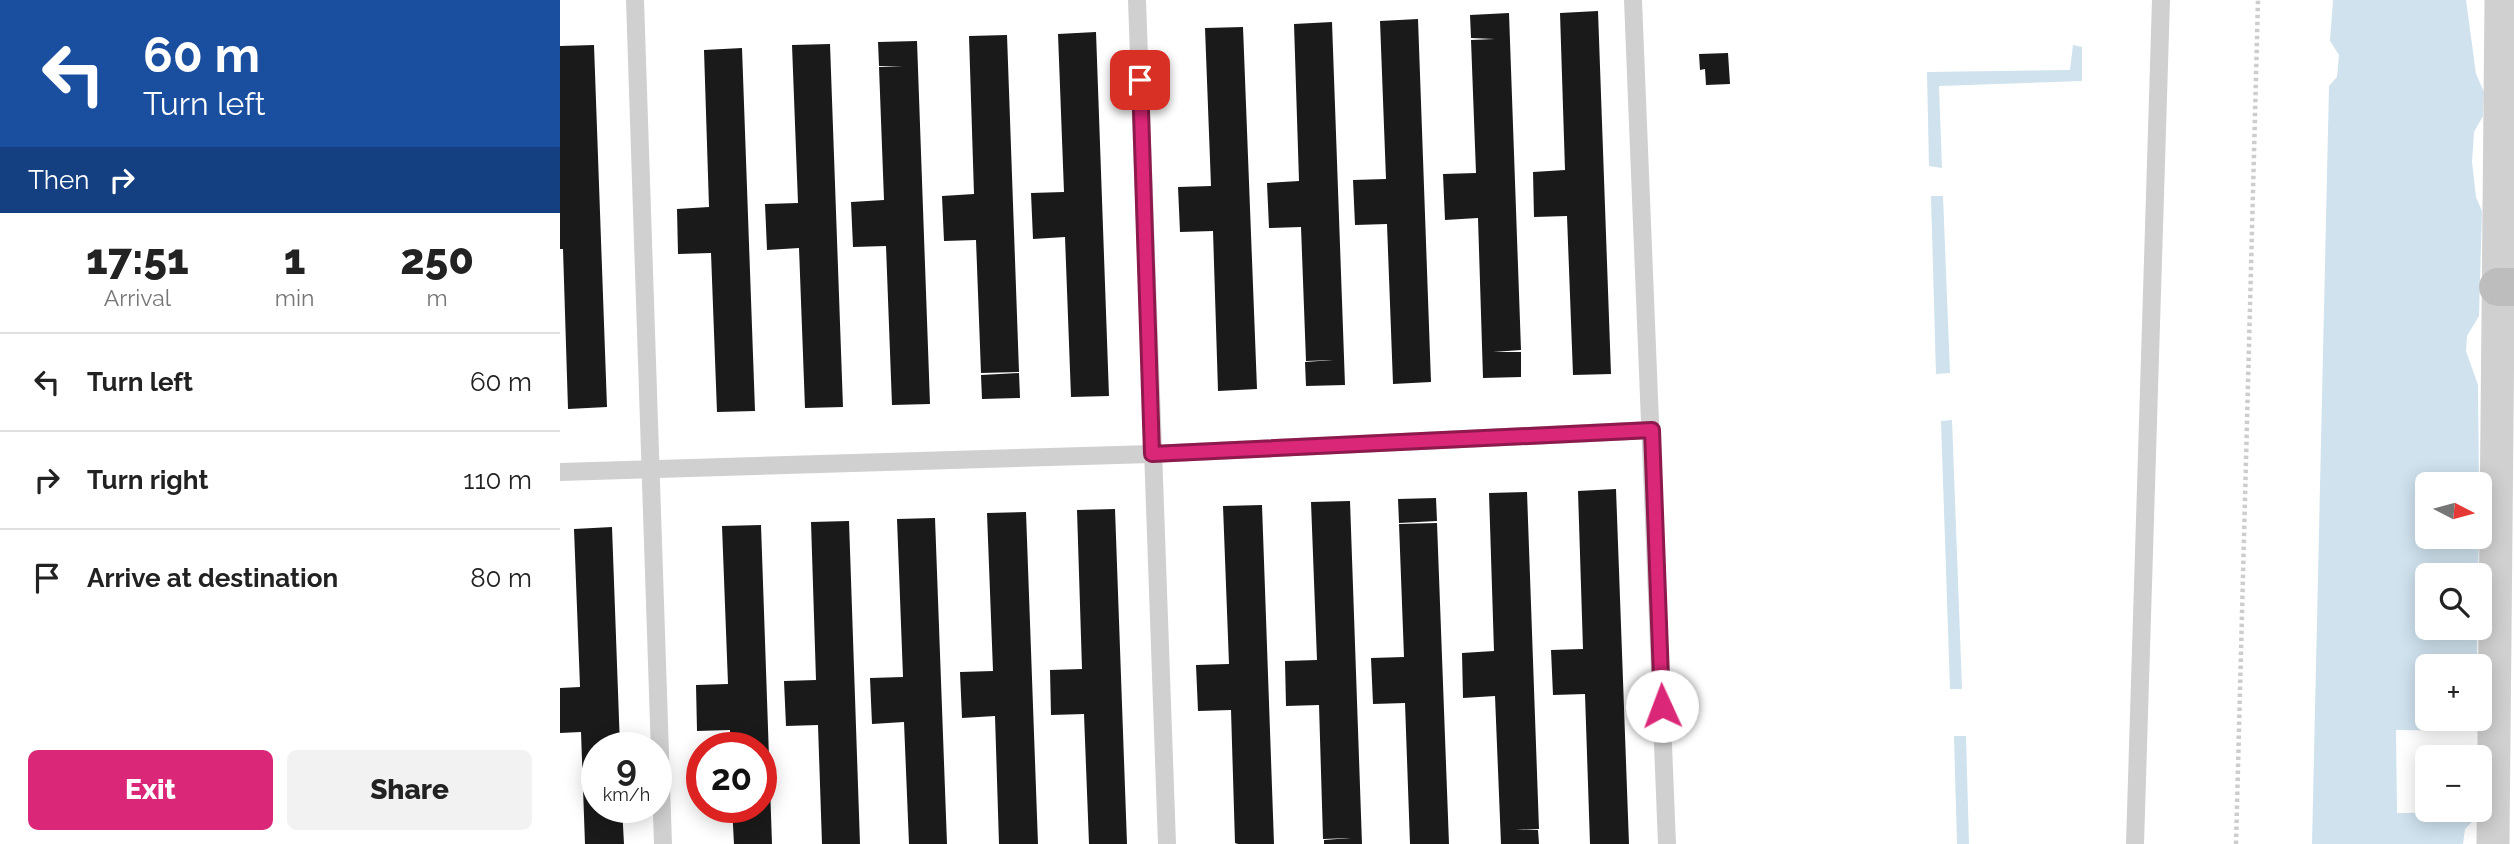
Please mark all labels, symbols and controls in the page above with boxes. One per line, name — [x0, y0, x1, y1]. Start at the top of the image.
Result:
text: 60 m — [143, 26, 260, 83]
icon: left — [28, 28, 119, 119]
pin — [1110, 50, 1170, 110]
icon: arrive — [1121, 61, 1159, 99]
text: Turn left — [143, 85, 265, 122]
icon: right — [103, 161, 141, 199]
text: Then — [28, 165, 89, 195]
text: 17:51 — [86, 235, 189, 284]
text: 1 — [284, 235, 305, 284]
text: 250 — [400, 235, 474, 284]
text: Arrival — [104, 284, 171, 311]
text: min — [275, 284, 314, 311]
text: m — [427, 284, 448, 311]
icon: left — [28, 363, 66, 401]
text: Turn left — [87, 367, 193, 397]
text: 60 m — [470, 367, 532, 397]
icon: right — [28, 461, 66, 499]
text: Turn right — [87, 465, 208, 495]
text: 110 m — [463, 465, 532, 495]
north arrow — [2415, 472, 2492, 550]
map controls — [2415, 472, 2492, 822]
icon: arrive — [28, 559, 66, 597]
text: Arrive at destination — [87, 563, 338, 593]
text: 80 m — [470, 563, 532, 593]
button: search — [2415, 563, 2492, 640]
button: + — [2415, 654, 2492, 731]
position arrow — [1625, 669, 1699, 743]
speed limit sign: 20 — [686, 732, 777, 823]
button: − — [2415, 745, 2492, 822]
text: 9 — [616, 748, 637, 789]
button: Exit — [28, 750, 273, 830]
button: Share — [287, 750, 532, 830]
text: km/h — [603, 784, 650, 805]

